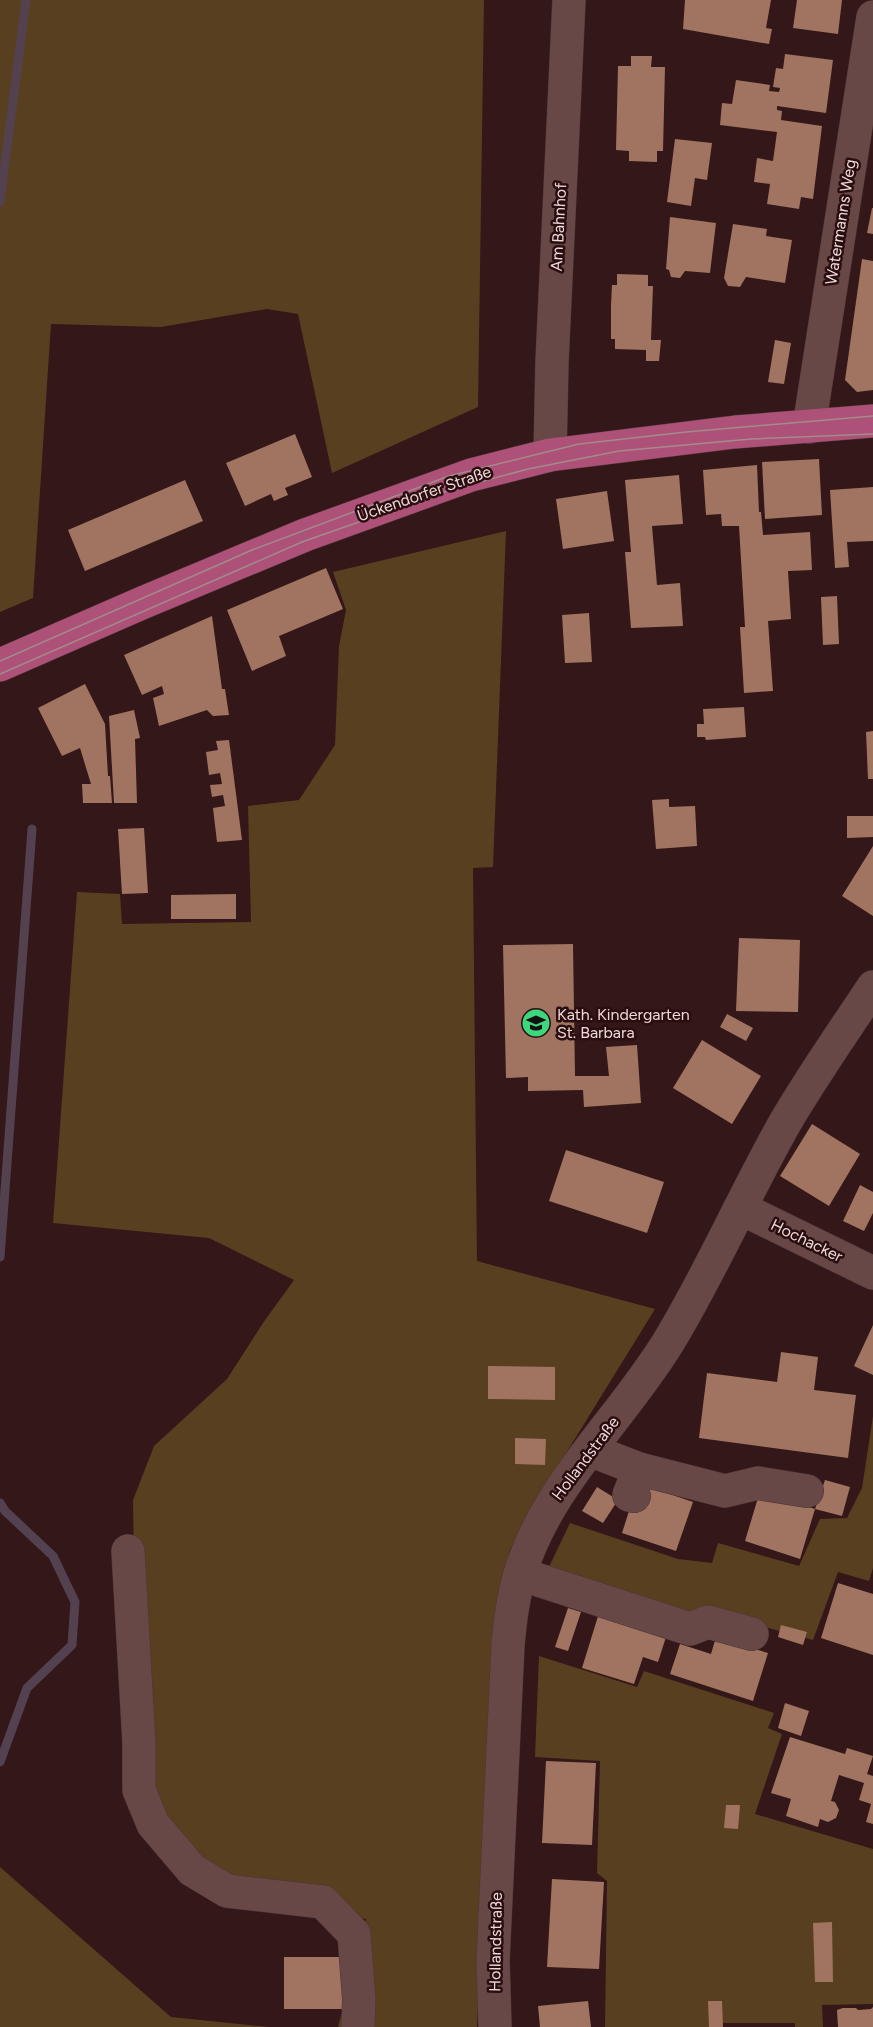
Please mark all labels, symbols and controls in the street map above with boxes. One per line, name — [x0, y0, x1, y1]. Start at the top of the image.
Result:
street label: Watermanns Weg — [821, 158, 860, 286]
street label: Am Bahnhof — [547, 182, 570, 272]
street label: Ückendorfer Straße — [355, 462, 494, 525]
place label: Kath. Kindergarten St. Barbara — [557, 1005, 690, 1042]
school or university icon: Kath. Kindergarten St. Barbara — [520, 1007, 552, 1039]
street label: Hochacker — [768, 1215, 846, 1266]
street label: Hollandstraße — [548, 1413, 623, 1504]
street label: Hollandstraße — [485, 1892, 506, 1992]

